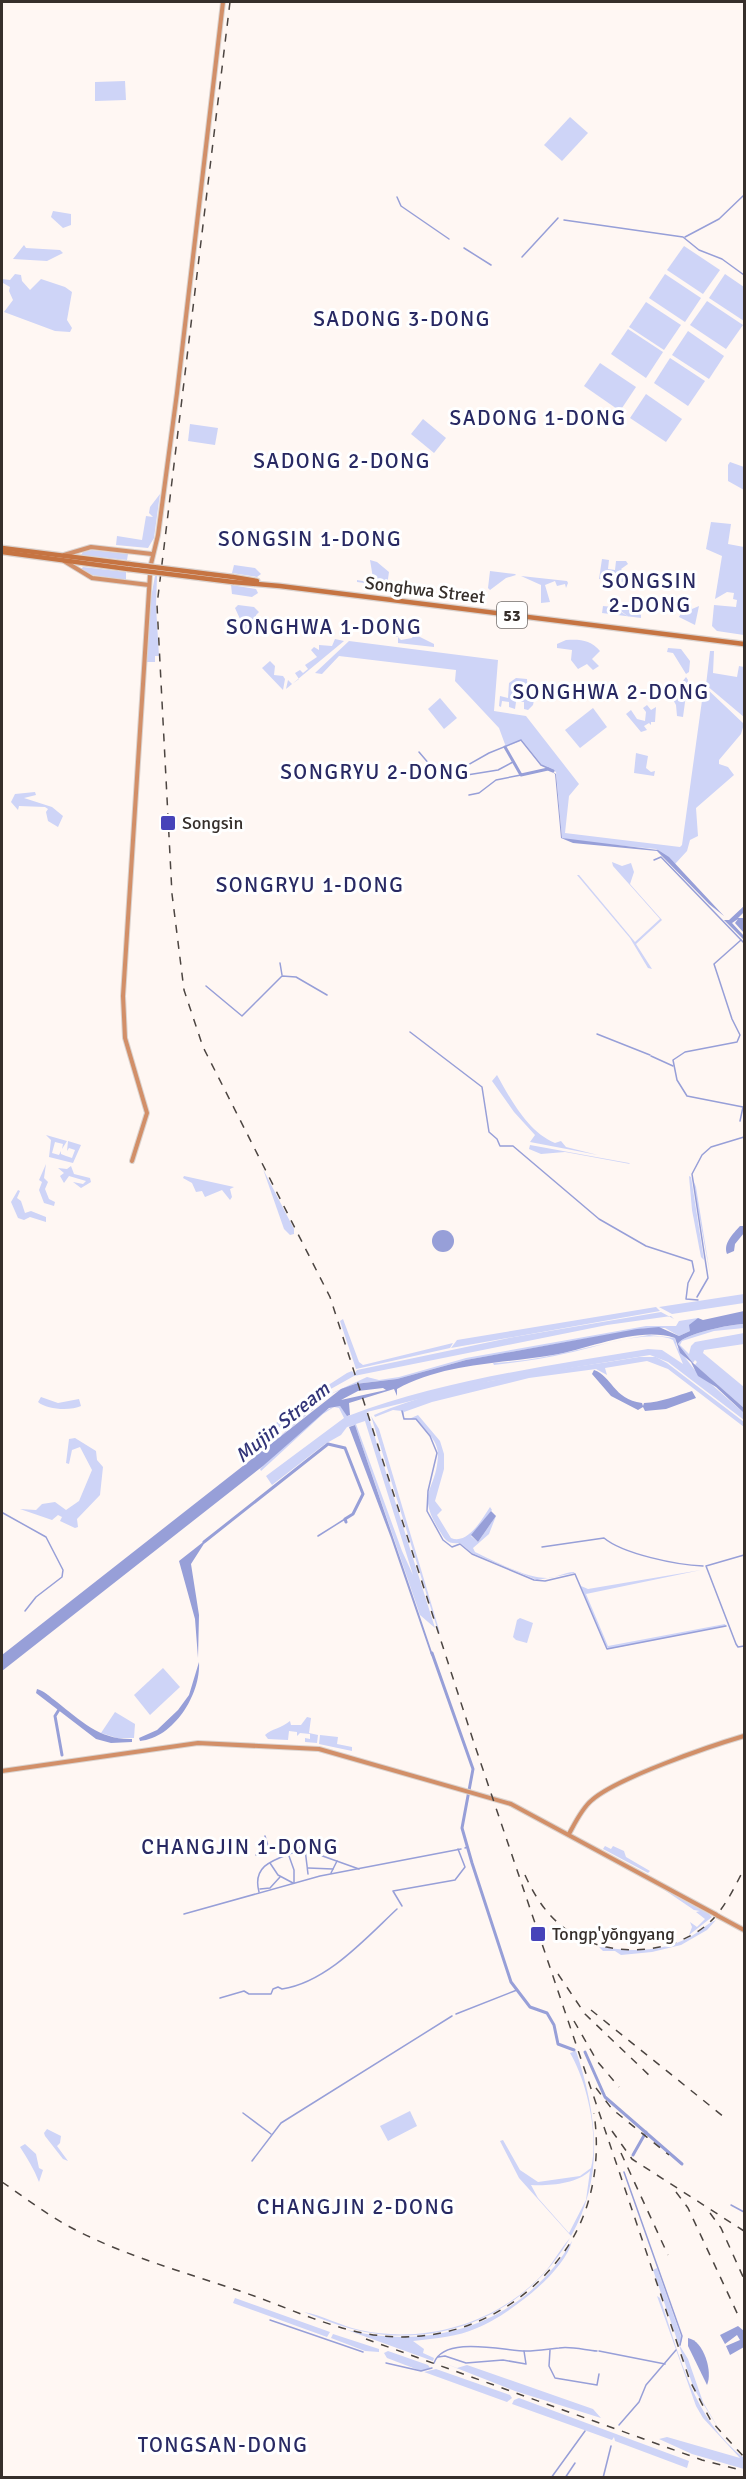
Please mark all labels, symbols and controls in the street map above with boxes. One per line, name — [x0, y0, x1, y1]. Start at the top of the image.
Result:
district label: SADONG 3-DONG — [313, 306, 491, 332]
district label: SADONG 1-DONG — [450, 405, 626, 431]
district label: SADONG 2-DONG — [253, 448, 431, 474]
district label: SONGSIN 1-DONG — [218, 526, 402, 552]
district label: SONGSIN 2-DONG — [602, 568, 698, 618]
street label: Songhwa Street — [364, 572, 486, 608]
road number: 53 — [497, 602, 527, 628]
district label: SONGHWA 1-DONG — [226, 614, 422, 640]
district label: SONGHWA 2-DONG — [513, 679, 709, 705]
district label: SONGRYU 2-DONG — [280, 759, 470, 785]
place label: Songsin — [182, 812, 243, 834]
marker: Songsin — [159, 814, 177, 832]
district label: SONGRYU 1-DONG — [216, 872, 404, 898]
water label: Mujin Stream — [230, 1376, 335, 1468]
district label: CHANGJIN 1-DONG — [141, 1834, 339, 1860]
place label: Tongp'yŏngyang — [552, 1923, 675, 1945]
marker: Tongp'yŏngyang — [529, 1925, 547, 1943]
district label: CHANGJIN 2-DONG — [257, 2194, 455, 2220]
district label: TONGSAN-DONG — [138, 2432, 308, 2458]

